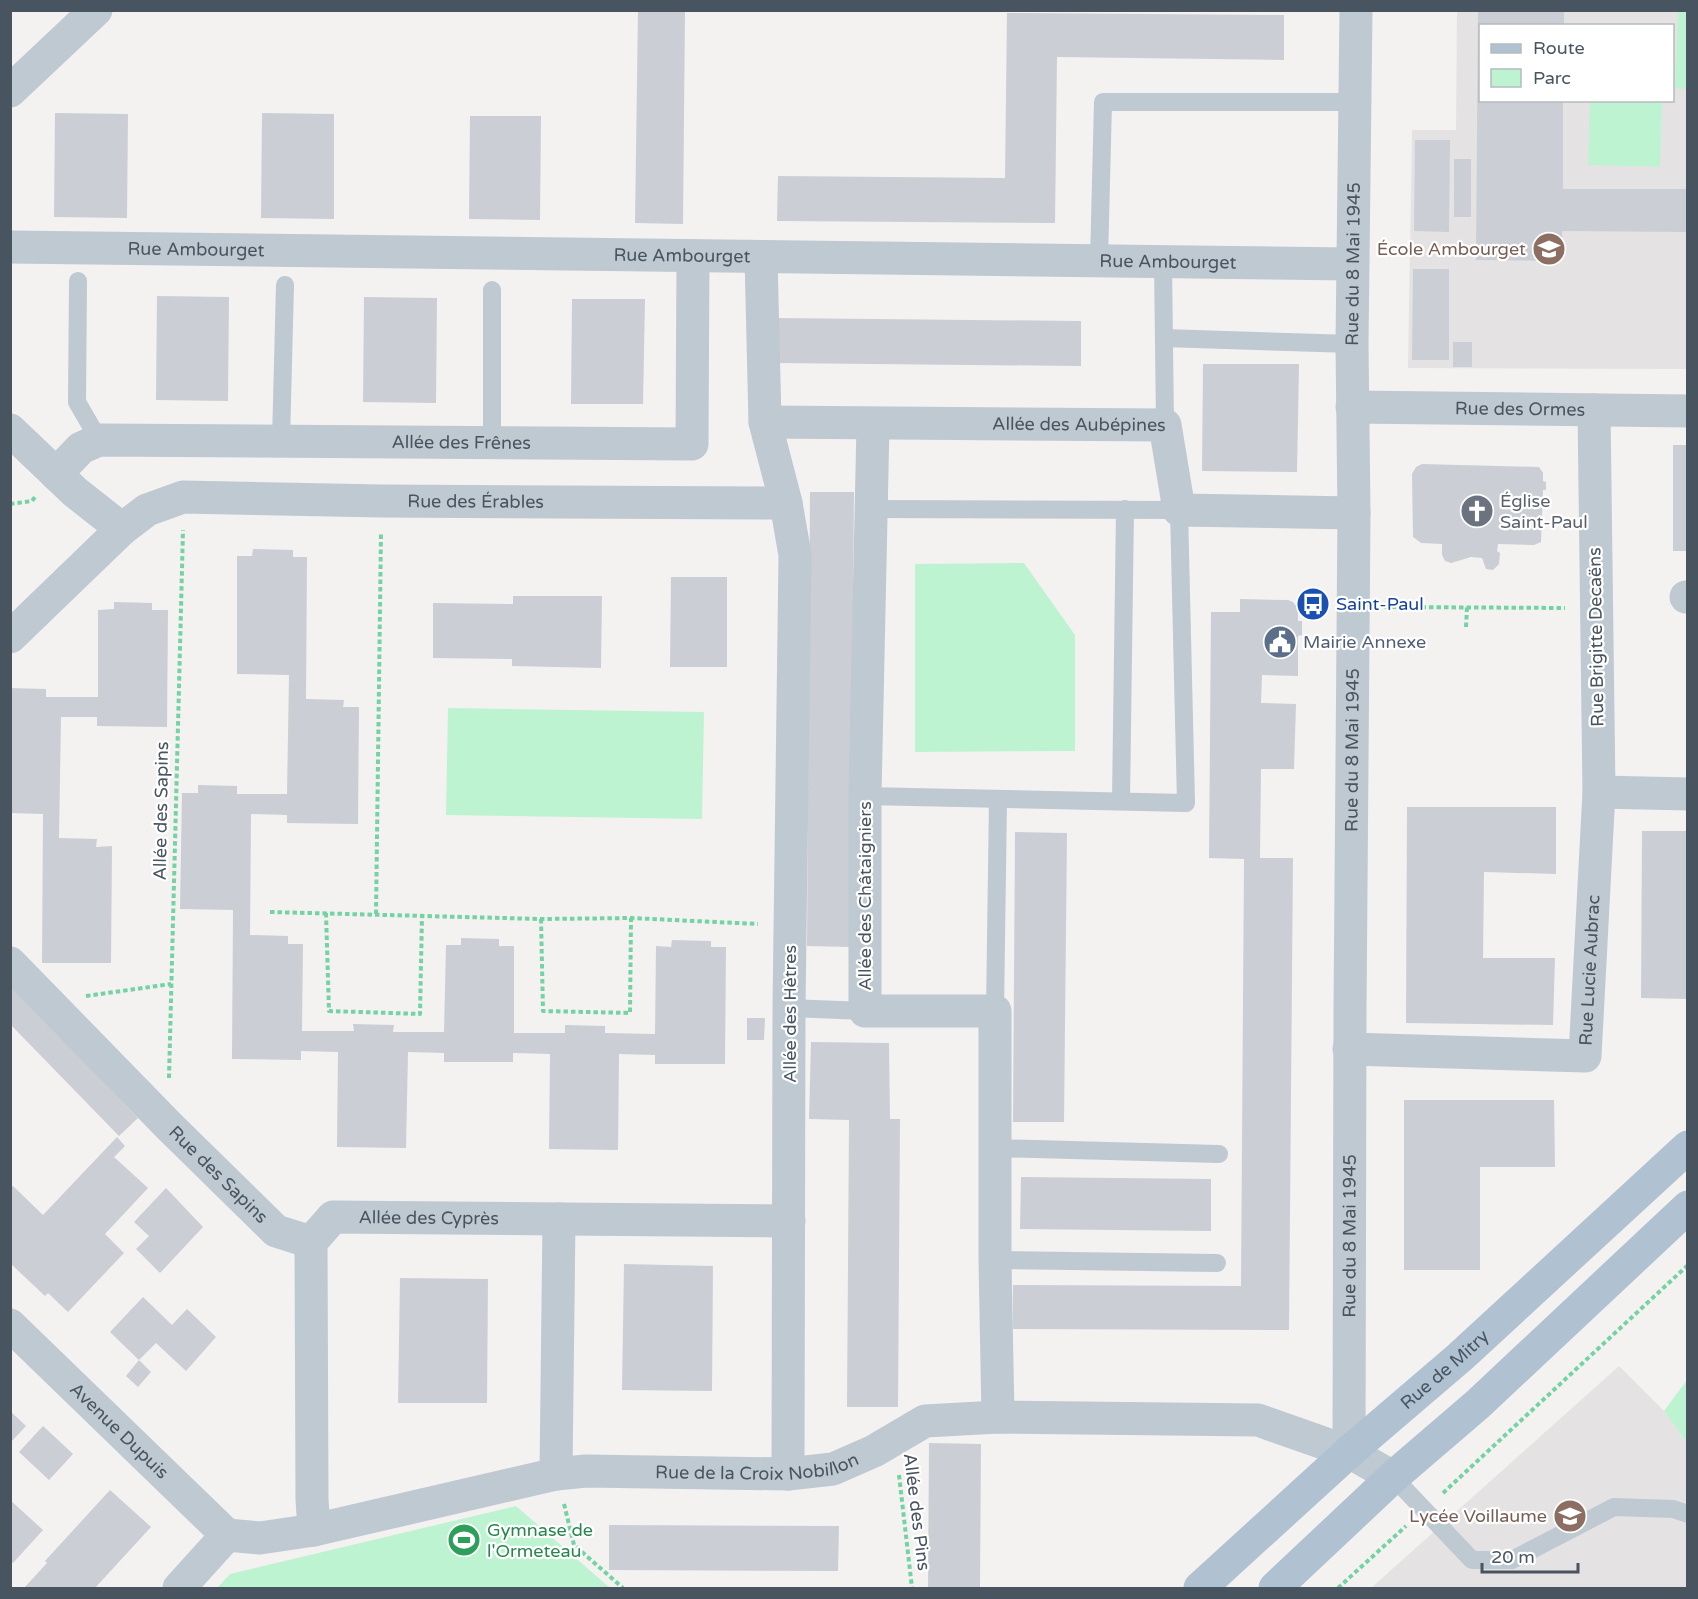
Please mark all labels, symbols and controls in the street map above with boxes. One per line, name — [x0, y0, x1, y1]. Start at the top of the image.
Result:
legend — [1479, 24, 1674, 102]
text: Route — [1533, 37, 1585, 59]
text: Parc — [1533, 67, 1571, 89]
street label: Rue du 8 Mai 1945 — [1341, 182, 1365, 346]
school or university icon: École Ambourget — [1531, 231, 1567, 267]
street label: Rue Ambourget — [127, 237, 265, 261]
place label: École Ambourget — [1377, 238, 1526, 260]
street label: Rue Ambourget — [613, 244, 751, 267]
street label: Rue Ambourget — [1099, 250, 1237, 274]
street label: Rue des Ormes — [1455, 397, 1585, 421]
street label: Allée des Aubépines — [992, 413, 1166, 436]
street label: Allée des Frênes — [391, 431, 531, 454]
street label: Rue des Érables — [407, 490, 544, 513]
place label: Église Saint-Paul — [1500, 490, 1588, 533]
church icon: Église Saint-Paul — [1459, 493, 1495, 529]
street label: Rue Brigitte Decaëns — [1583, 547, 1609, 727]
bus stop icon: Saint-Paul — [1295, 586, 1331, 622]
place label: Saint-Paul — [1336, 593, 1424, 615]
public building icon: Mairie Annexe — [1262, 624, 1298, 660]
place label: Mairie Annexe — [1303, 631, 1426, 653]
street label: Rue du 8 Mai 1945 — [1340, 668, 1364, 832]
street label: Allée des Sapins — [149, 741, 173, 881]
street label: Allée des Châtaigniers — [854, 801, 876, 991]
street label: Rue Lucie Aubrac — [1575, 894, 1605, 1046]
street label: Allée des Hêtres — [779, 945, 801, 1083]
street label: Rue des Sapins — [164, 1121, 273, 1228]
street label: Rue du 8 Mai 1945 — [1338, 1154, 1361, 1318]
street label: Allée des Cyprès — [358, 1206, 499, 1229]
street label: Rue de Mitry — [1396, 1325, 1494, 1414]
street label: Avenue Dupuis — [65, 1378, 173, 1483]
street label: Rue de la Croix Nobillon — [655, 1448, 862, 1485]
street label: Allée des Pins — [899, 1452, 935, 1572]
school or university icon: Lycée Voillaume — [1552, 1498, 1588, 1534]
place label: Lycée Voillaume — [1409, 1505, 1547, 1527]
place label: Gymnase de l'Ormeteau — [487, 1519, 593, 1562]
sports icon: Gymnase de l'Ormeteau — [446, 1522, 482, 1558]
scale bar — [1482, 1536, 1578, 1574]
text: 20 m — [1491, 1546, 1535, 1568]

